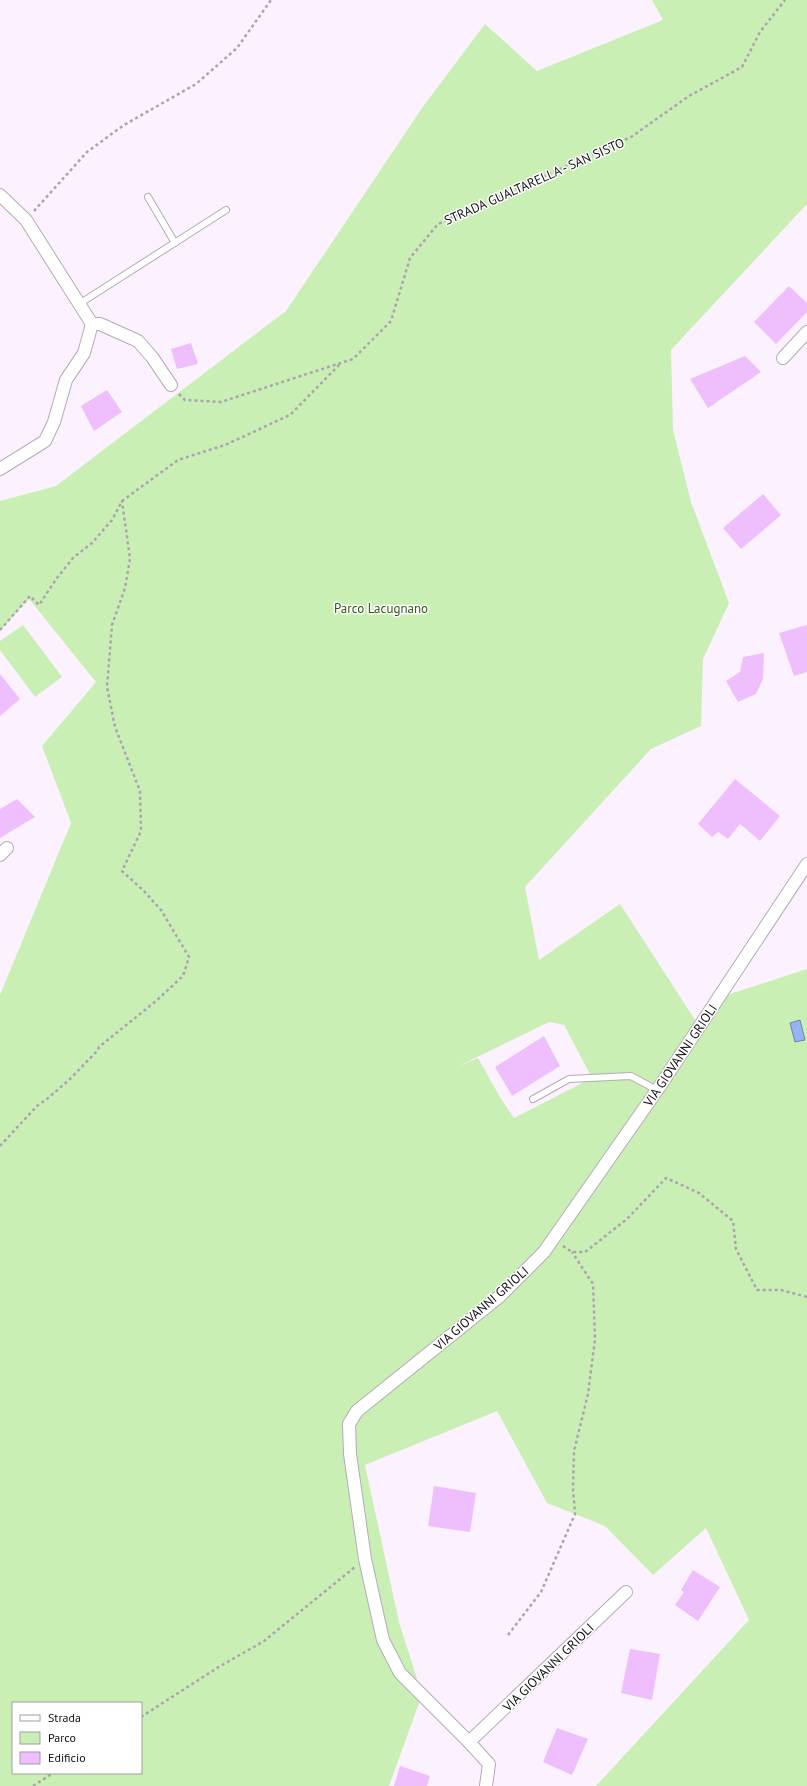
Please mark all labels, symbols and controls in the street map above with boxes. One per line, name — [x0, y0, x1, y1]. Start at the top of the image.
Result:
street label: STRADA GUALTARELLA - SAN SISTO — [441, 134, 627, 229]
park label: Parco Lacugnano — [334, 600, 428, 617]
street label: VIA GIOVANNI GRIOLI — [639, 1001, 721, 1111]
street label: VIA GIOVANNI GRIOLI — [430, 1263, 532, 1355]
street label: VIA GIOVANNI GRIOLI — [499, 1620, 597, 1716]
legend — [12, 1702, 142, 1774]
text: Strada — [48, 1710, 81, 1725]
text: Parco — [48, 1730, 76, 1745]
text: Edificio — [48, 1750, 86, 1765]

